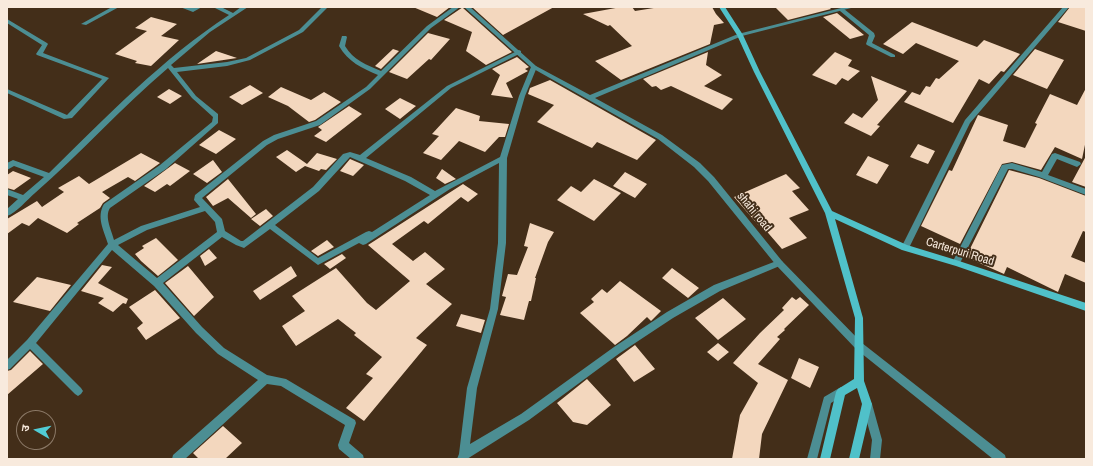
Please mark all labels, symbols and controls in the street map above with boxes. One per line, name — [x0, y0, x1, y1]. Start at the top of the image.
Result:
street label: shahi road — [734, 189, 774, 235]
street label: Carterpuri Road — [924, 235, 996, 269]
north arrow — [16, 410, 56, 450]
text: उ — [18, 424, 33, 433]

